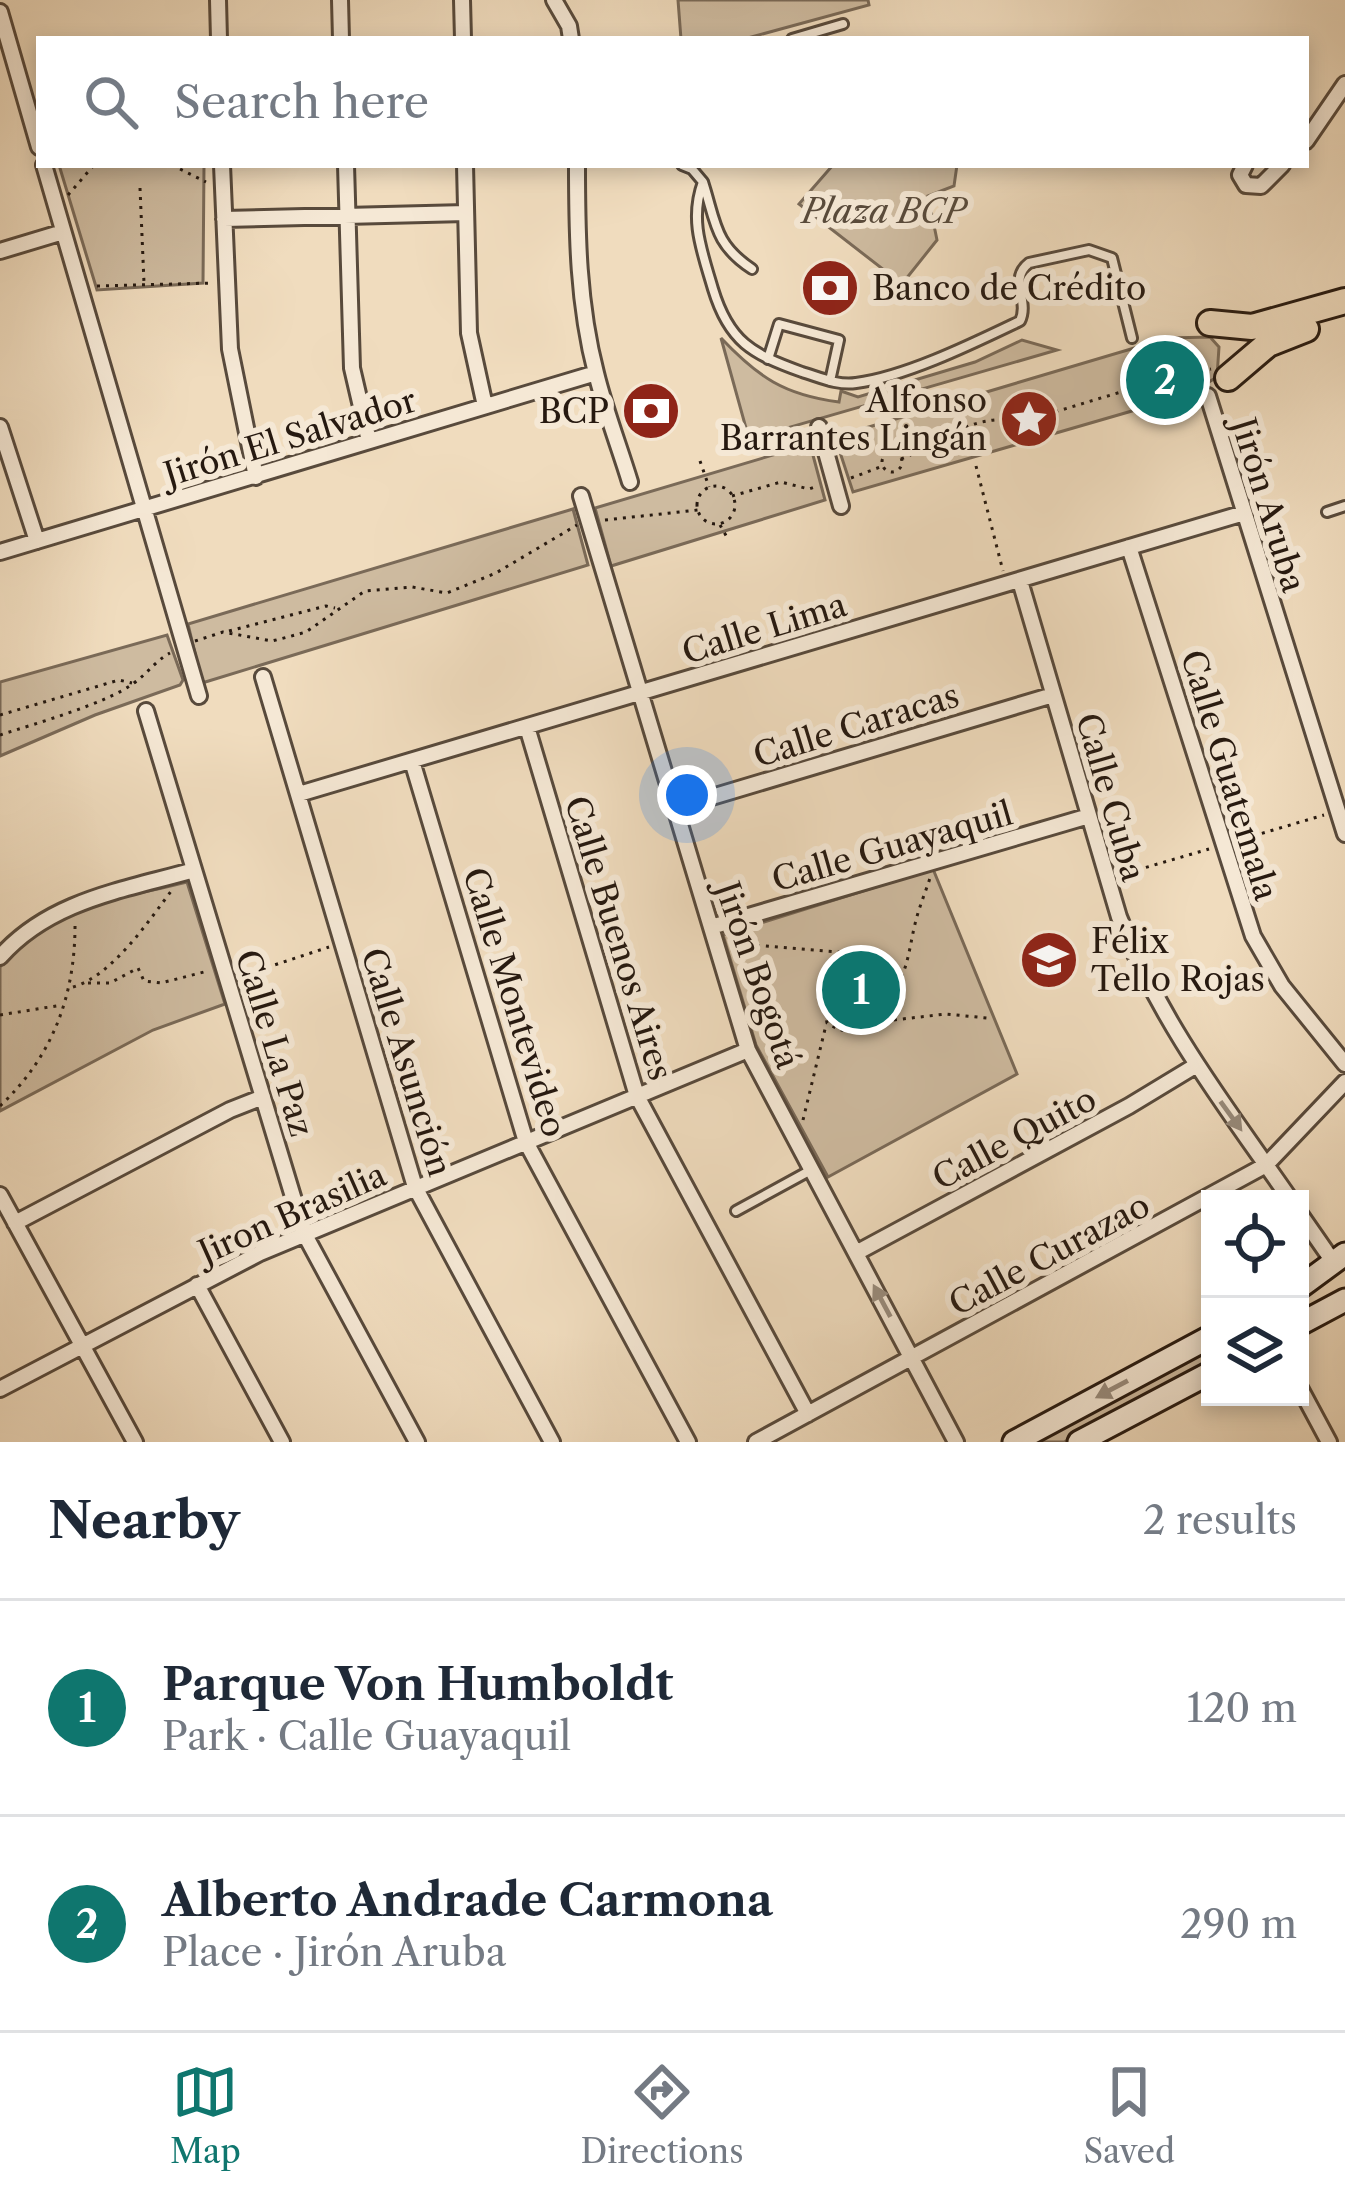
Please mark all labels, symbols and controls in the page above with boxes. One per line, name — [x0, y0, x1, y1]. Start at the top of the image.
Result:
search box — [36, 36, 1309, 168]
icon: search — [78, 69, 144, 135]
text: Search here — [174, 74, 429, 130]
park label: Plaza BCP — [799, 191, 969, 232]
bank icon: Banco de Crédito — [799, 257, 861, 319]
place label: Banco de Crédito — [872, 268, 1146, 309]
pin: 2 — [1126, 335, 1204, 425]
street label: Jirón El Salvador — [154, 380, 421, 497]
bank icon: BCP — [620, 380, 682, 442]
place label: Alfonso Barrantes Lingán — [720, 380, 987, 459]
place icon: Alfonso Barrantes Lingán — [998, 388, 1060, 450]
place label: BCP — [539, 391, 609, 432]
street label: Jirón Aruba — [1221, 408, 1315, 598]
street label: Calle Lima — [677, 584, 852, 673]
street label: Calle Guatemala — [1172, 645, 1287, 906]
street label: Calle Caracas — [748, 675, 964, 776]
street label: Calle Cuba — [1067, 708, 1154, 886]
your location — [657, 765, 717, 825]
street label: Calle Buenos Aires — [556, 791, 681, 1085]
street label: Calle Guayaquil — [767, 793, 1017, 900]
street label: Calle Montevideo — [454, 863, 575, 1142]
street label: Jirón Bogotá — [705, 872, 809, 1074]
place label: Félix Tello Rojas — [1091, 921, 1265, 1000]
school or university icon: Félix Tello Rojas — [1018, 929, 1080, 991]
street label: Calle Asunción — [352, 943, 461, 1181]
street label: Calle La Paz — [227, 945, 322, 1141]
pin: 1 — [822, 945, 900, 1035]
street label: Calle Quito — [925, 1078, 1103, 1199]
one-way arrow — [1219, 1100, 1242, 1132]
street label: Jiron Brasilia — [188, 1154, 393, 1275]
street label: Calle Curazao — [942, 1184, 1157, 1324]
map controls — [1201, 1190, 1309, 1406]
button: locate — [1201, 1190, 1309, 1298]
one-way arrow — [872, 1284, 893, 1319]
button: layers — [1201, 1298, 1309, 1406]
one-way arrow — [1095, 1378, 1130, 1399]
text: Nearby — [48, 1489, 240, 1551]
text: 2 results — [1143, 1496, 1297, 1544]
text: Parque Von Humboldt — [162, 1656, 673, 1712]
text: 1 — [78, 1684, 96, 1732]
text: 120 m — [1187, 1684, 1297, 1732]
text: Park · Calle Guayaquil — [162, 1712, 571, 1760]
text: Alberto Andrade Carmona — [162, 1872, 773, 1928]
text: 2 — [75, 1900, 99, 1948]
text: 290 m — [1180, 1900, 1297, 1948]
text: Place · Jirón Aruba — [162, 1928, 506, 1976]
tab: Map — [170, 2059, 241, 2172]
tab: Directions — [581, 2059, 744, 2172]
tab: Saved — [1083, 2059, 1175, 2172]

